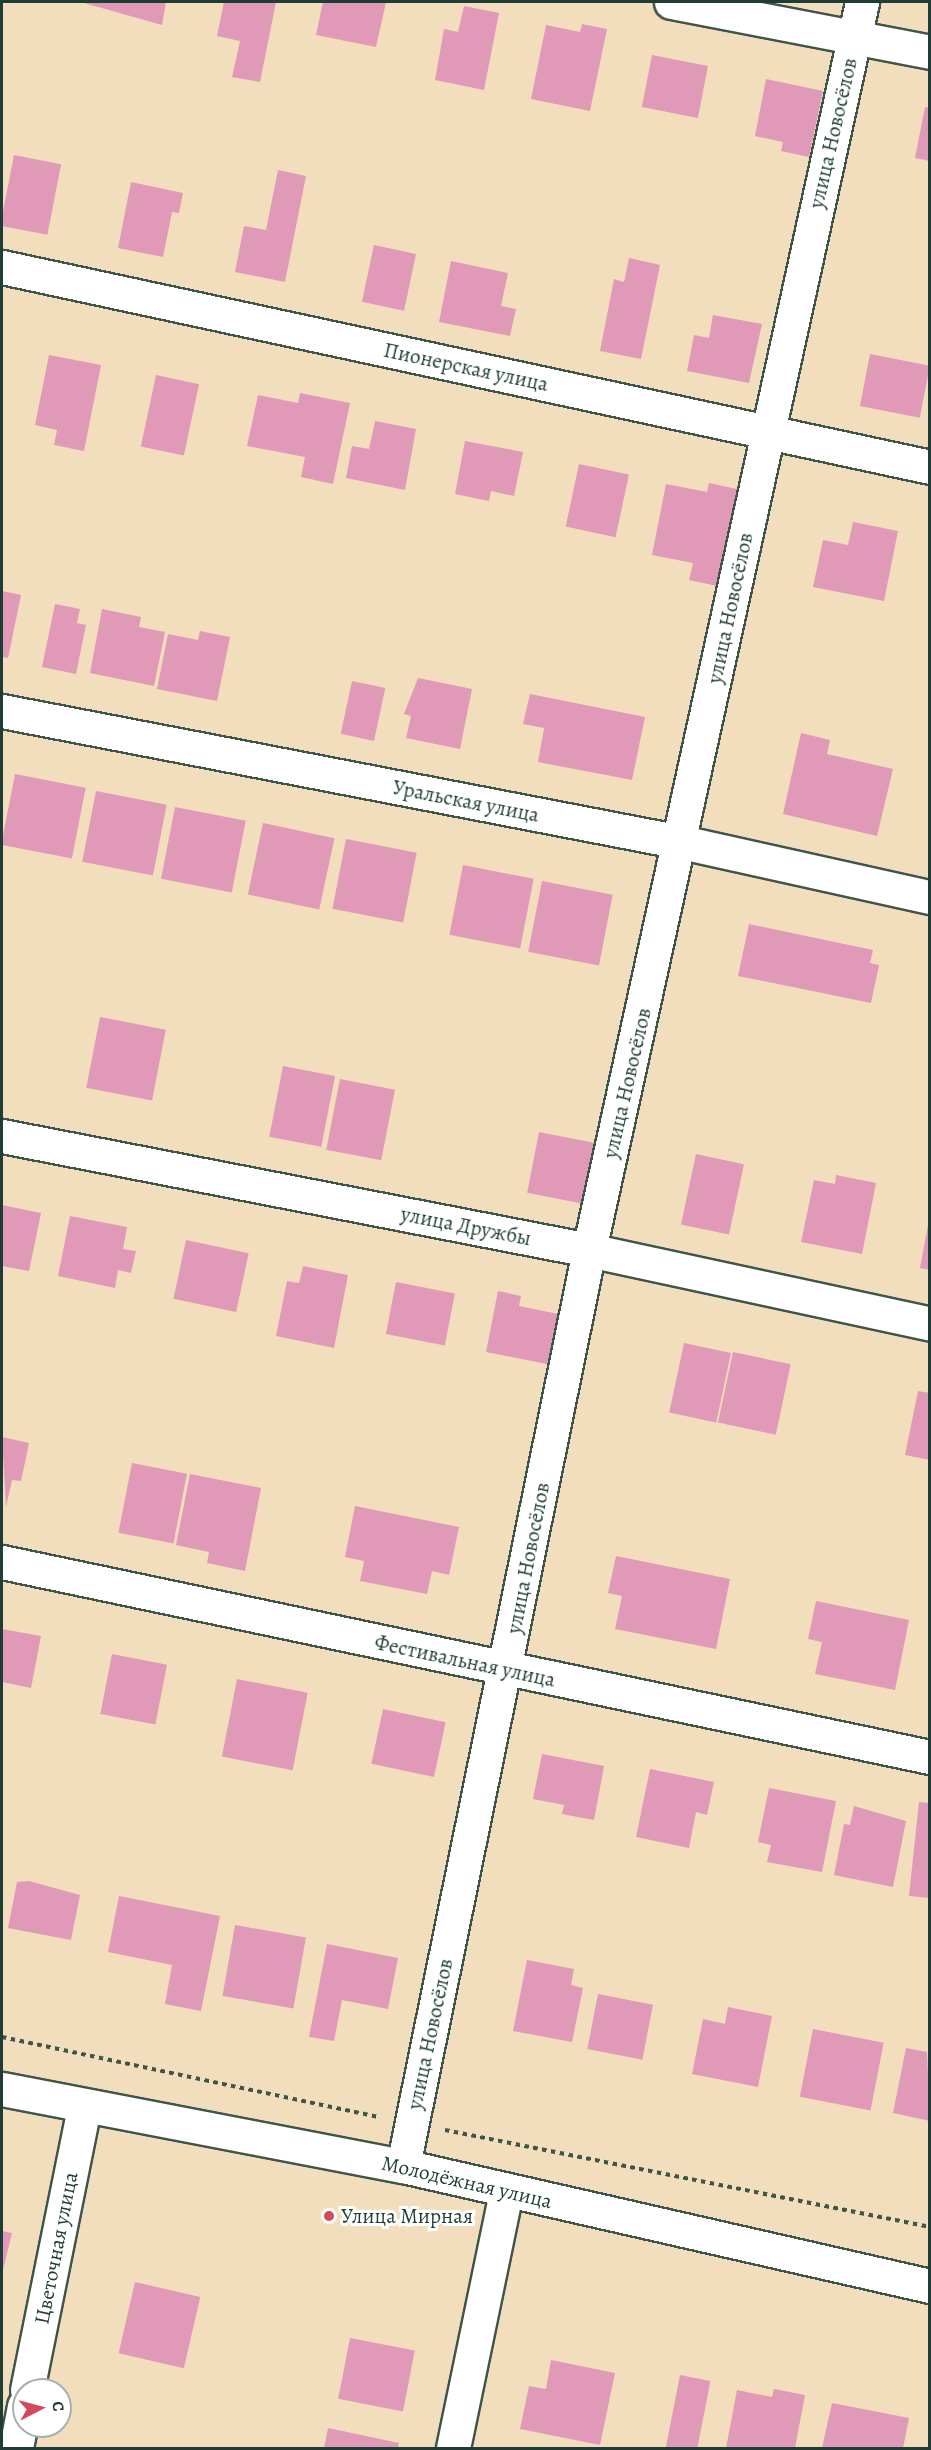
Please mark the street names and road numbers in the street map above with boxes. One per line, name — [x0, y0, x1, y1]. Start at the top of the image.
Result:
street label: улица Новосёлов — [803, 55, 863, 211]
street label: Пионерская улица — [381, 337, 551, 397]
street label: улица Новосёлов — [702, 530, 758, 686]
street label: Уральская улица — [391, 774, 541, 828]
street label: улица Новосёлов — [597, 1005, 657, 1161]
street label: улица Дружбы — [399, 1201, 533, 1251]
street label: улица Новосёлов — [501, 1480, 555, 1636]
street label: Фестивальная улица — [372, 1630, 558, 1692]
street label: улица Новосёлов — [402, 1956, 458, 2112]
street label: Молодёжная улица — [379, 2150, 555, 2214]
street label: Цветочная улица — [29, 2170, 83, 2326]

